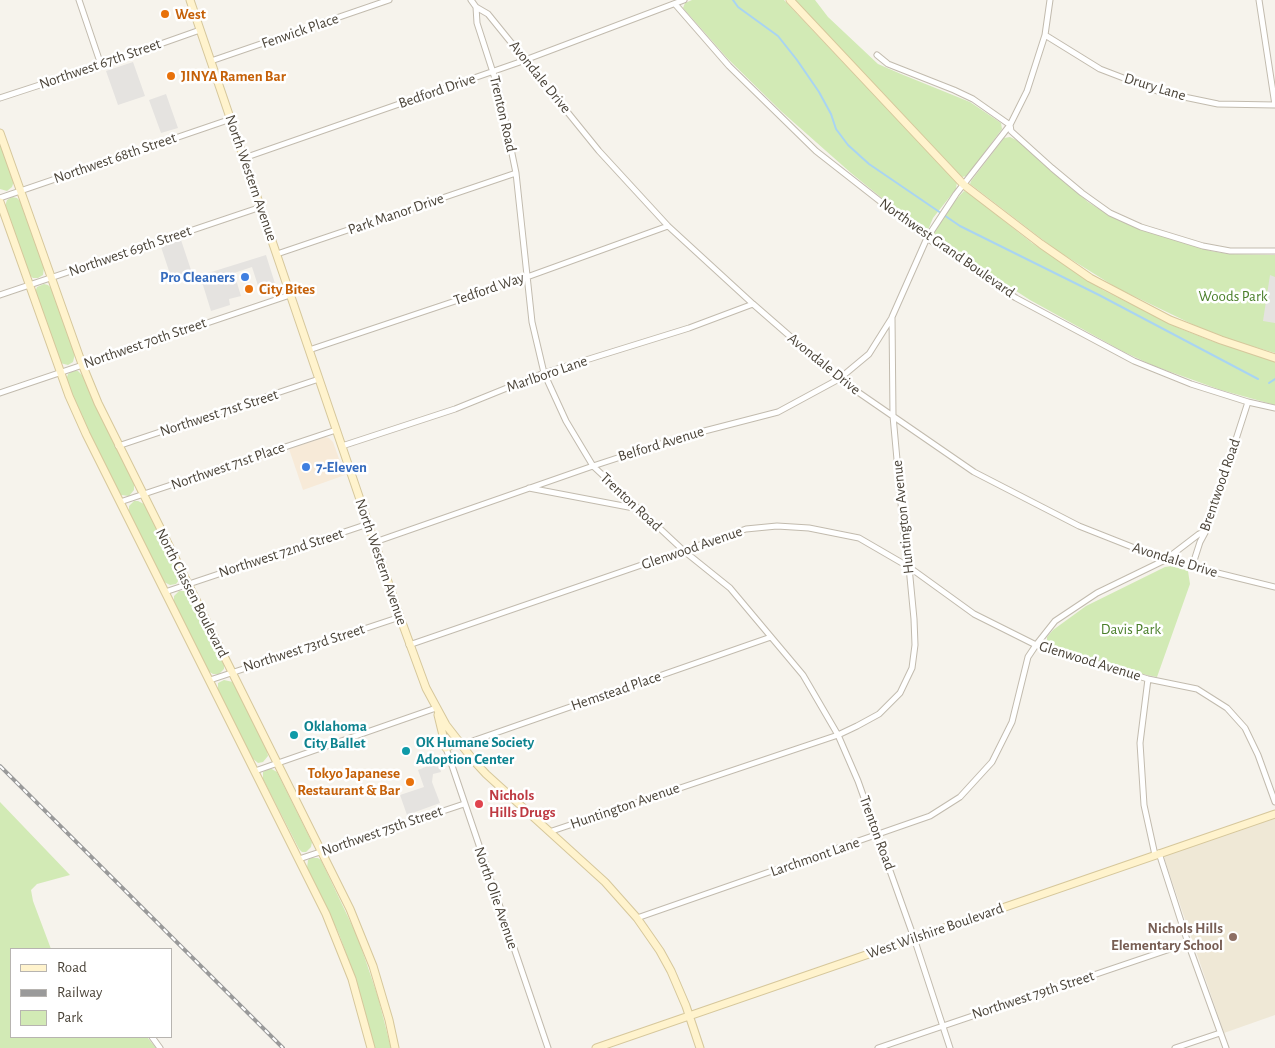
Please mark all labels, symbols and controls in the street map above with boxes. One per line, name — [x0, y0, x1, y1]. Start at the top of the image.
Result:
place label: West — [175, 5, 206, 23]
marker: West — [159, 8, 171, 20]
street label: Fenwick Place — [259, 9, 341, 53]
street label: Northwest 67th Street — [37, 35, 163, 93]
street label: Avondale Drive — [505, 37, 575, 117]
place label: JINYA Ramen Bar — [181, 67, 286, 85]
street label: Bedford Drive — [396, 69, 478, 113]
street label: Drury Lane — [1122, 69, 1188, 105]
marker: JINYA Ramen Bar — [165, 70, 177, 82]
street label: Trenton Road — [485, 74, 521, 154]
street label: North Western Avenue — [221, 112, 281, 244]
street label: Northwest 68th Street — [51, 129, 179, 187]
street label: Park Manor Drive — [346, 189, 446, 239]
street label: Northwest Grand Boulevard — [876, 194, 1018, 302]
street label: Northwest 69th Street — [66, 222, 194, 280]
place label: Pro Cleaners — [160, 268, 235, 286]
street label: Tedford Way — [451, 269, 527, 309]
marker: Pro Cleaners — [239, 271, 251, 283]
place label: City Bites — [259, 280, 315, 298]
marker: City Bites — [243, 283, 255, 295]
park label: Woods Park — [1198, 287, 1268, 305]
street label: Northwest 70th Street — [81, 314, 209, 372]
street label: Avondale Drive — [784, 329, 864, 399]
street label: Marlboro Lane — [504, 352, 590, 396]
street label: Northwest 71st Street — [158, 385, 280, 441]
street label: Belford Avenue — [616, 422, 706, 466]
street label: Brentwood Road — [1196, 436, 1244, 534]
street label: Northwest 71st Place — [169, 438, 287, 494]
place label: 7-Eleven — [316, 458, 367, 476]
street label: Huntington Avenue — [888, 459, 918, 575]
marker: 7-Eleven — [300, 461, 312, 473]
street label: Trenton Road — [596, 469, 666, 535]
street label: North Western Avenue — [351, 496, 411, 628]
street label: Glenwood Avenue — [639, 522, 745, 574]
street label: Northwest 72nd Street — [216, 524, 346, 582]
street label: North Classen Boulevard — [152, 525, 232, 661]
street label: Avondale Drive — [1130, 538, 1220, 582]
street label: Northwest 73rd Street — [241, 620, 367, 676]
park label: Davis Park — [1101, 620, 1161, 638]
street label: Glenwood Avenue — [1037, 637, 1143, 685]
street label: Hemstead Place — [569, 667, 663, 715]
place label: Oklahoma City Ballet — [304, 717, 367, 752]
marker: Oklahoma City Ballet — [288, 729, 300, 741]
place label: OK Humane Society Adoption Center — [416, 733, 534, 768]
marker: OK Humane Society Adoption Center — [400, 745, 412, 757]
place label: Tokyo Japanese Restaurant & Bar — [297, 764, 400, 799]
marker: Tokyo Japanese Restaurant & Bar — [404, 776, 416, 788]
street label: Huntington Avenue — [568, 779, 682, 833]
place label: Nichols Hills Drugs — [489, 786, 555, 821]
street label: Trenton Road — [855, 793, 899, 873]
marker: Nichols Hills Drugs — [473, 798, 485, 810]
street label: Northwest 75th Street — [319, 802, 445, 860]
street label: Larchmont Lane — [768, 833, 862, 881]
street label: North Olie Avenue — [470, 844, 522, 952]
street label: West Wilshire Boulevard — [864, 899, 1006, 963]
place label: Nichols Hills Elementary School — [1111, 919, 1223, 954]
marker: Nichols Hills Elementary School — [1227, 931, 1239, 943]
legend — [10, 948, 172, 1038]
text: Road — [57, 960, 87, 975]
street label: Northwest 79th Street — [970, 967, 1096, 1023]
text: Railway — [57, 985, 102, 1000]
text: Park — [57, 1010, 83, 1025]

